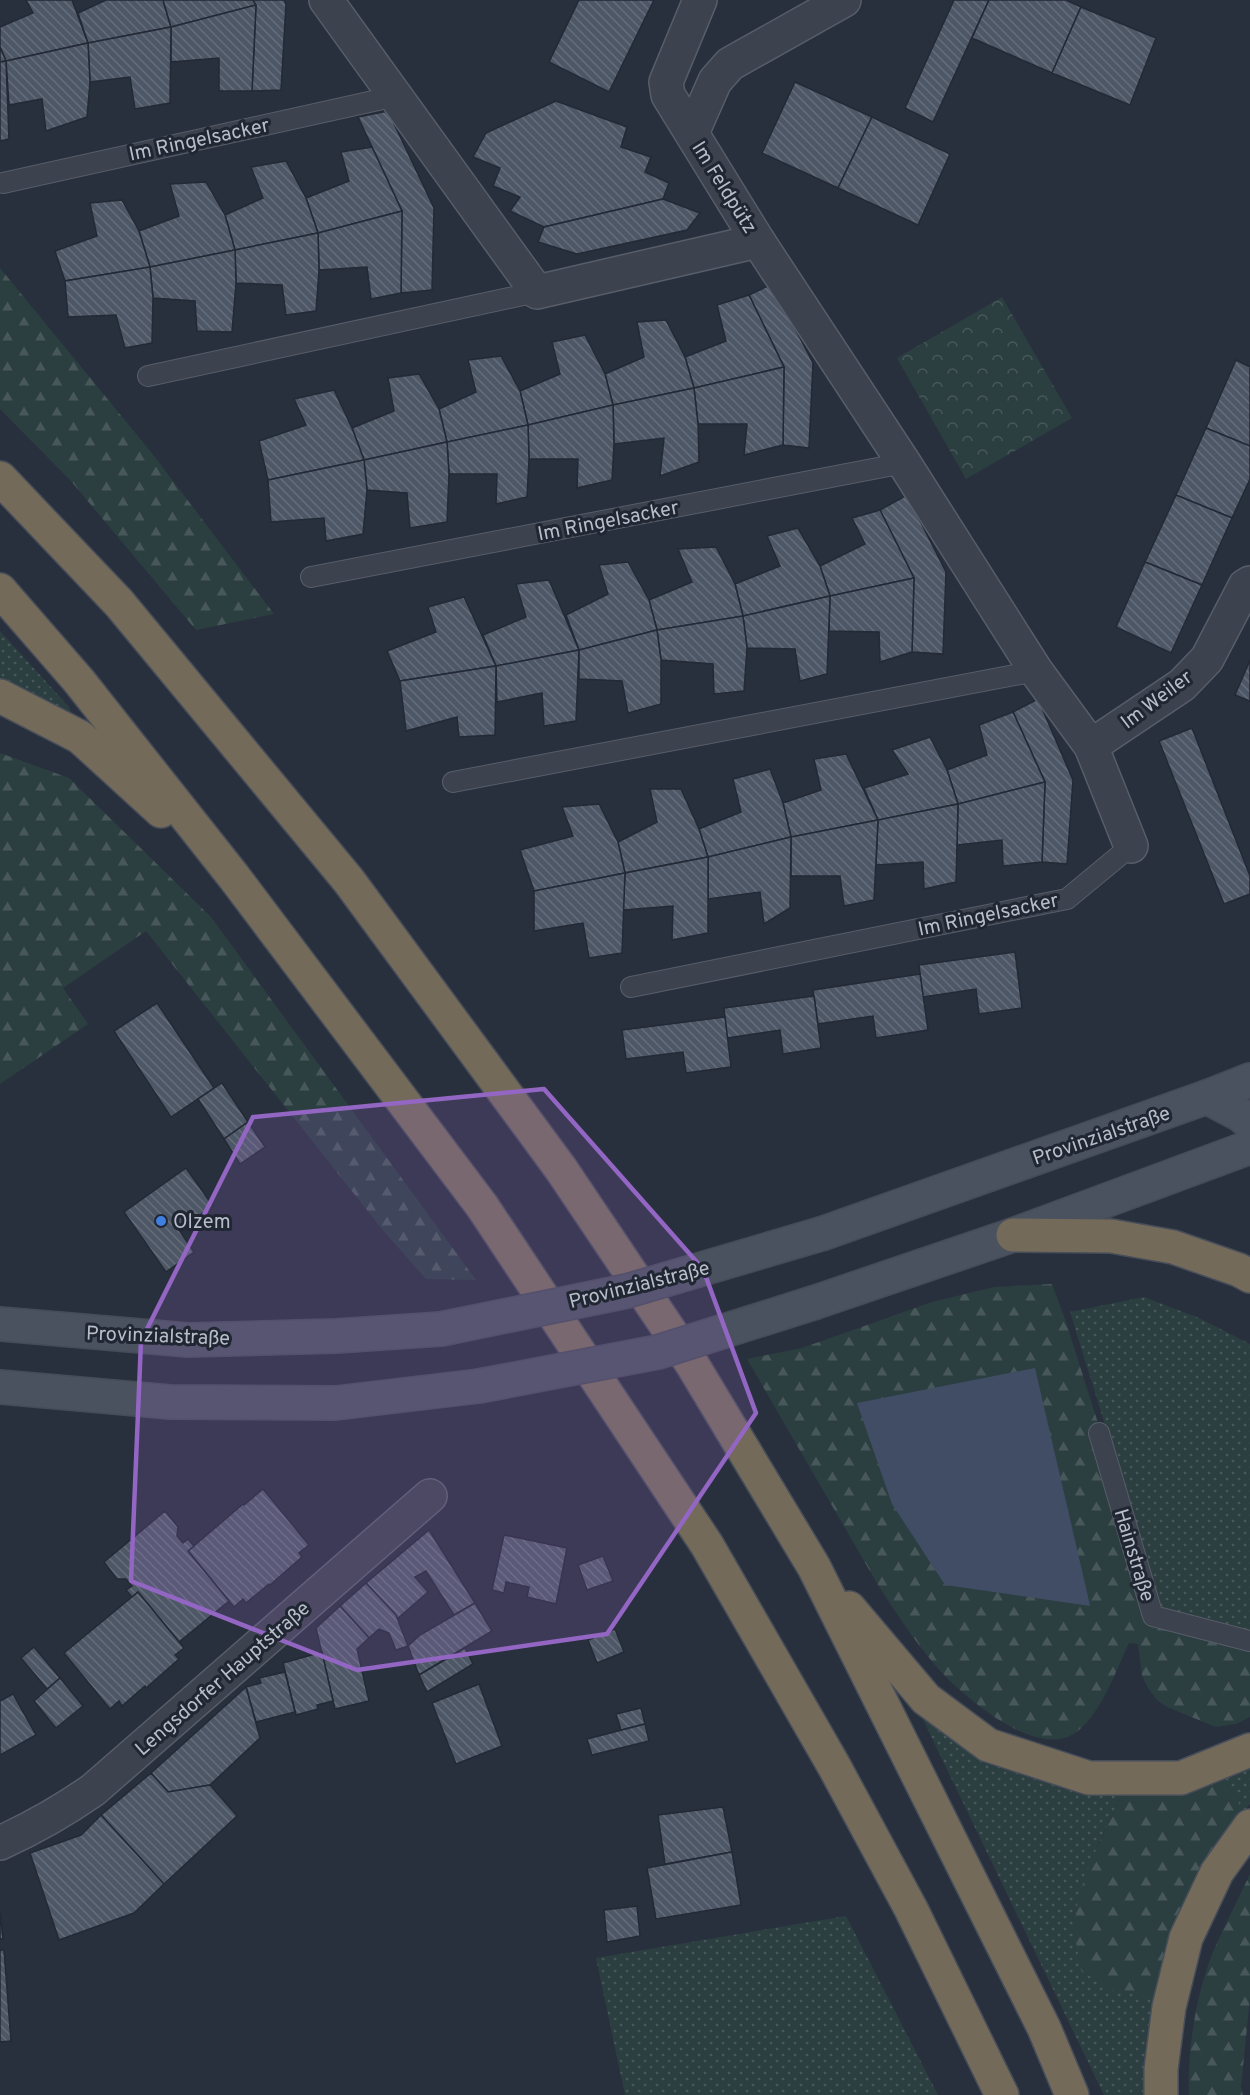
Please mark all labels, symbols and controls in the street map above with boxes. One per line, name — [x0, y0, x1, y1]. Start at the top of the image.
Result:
street label: Im Ringelsacker — [127, 113, 272, 169]
street label: Im Feldpütz — [685, 137, 762, 239]
street label: Im Ringelsacker — [536, 496, 681, 548]
street label: Im Weiler — [1116, 665, 1198, 736]
street label: Im Ringelsacker — [916, 888, 1061, 944]
street label: Provinzialstraße — [1029, 1101, 1174, 1173]
place label: Olzem — [173, 1210, 231, 1236]
marker: Olzem — [154, 1214, 168, 1228]
street label: Provinzialstraße — [566, 1256, 713, 1316]
street label: Provinzialstraße — [85, 1321, 230, 1353]
street label: Hainstraße — [1107, 1506, 1160, 1605]
street label: Lengsdorfer Hauptstraße — [130, 1596, 316, 1763]

